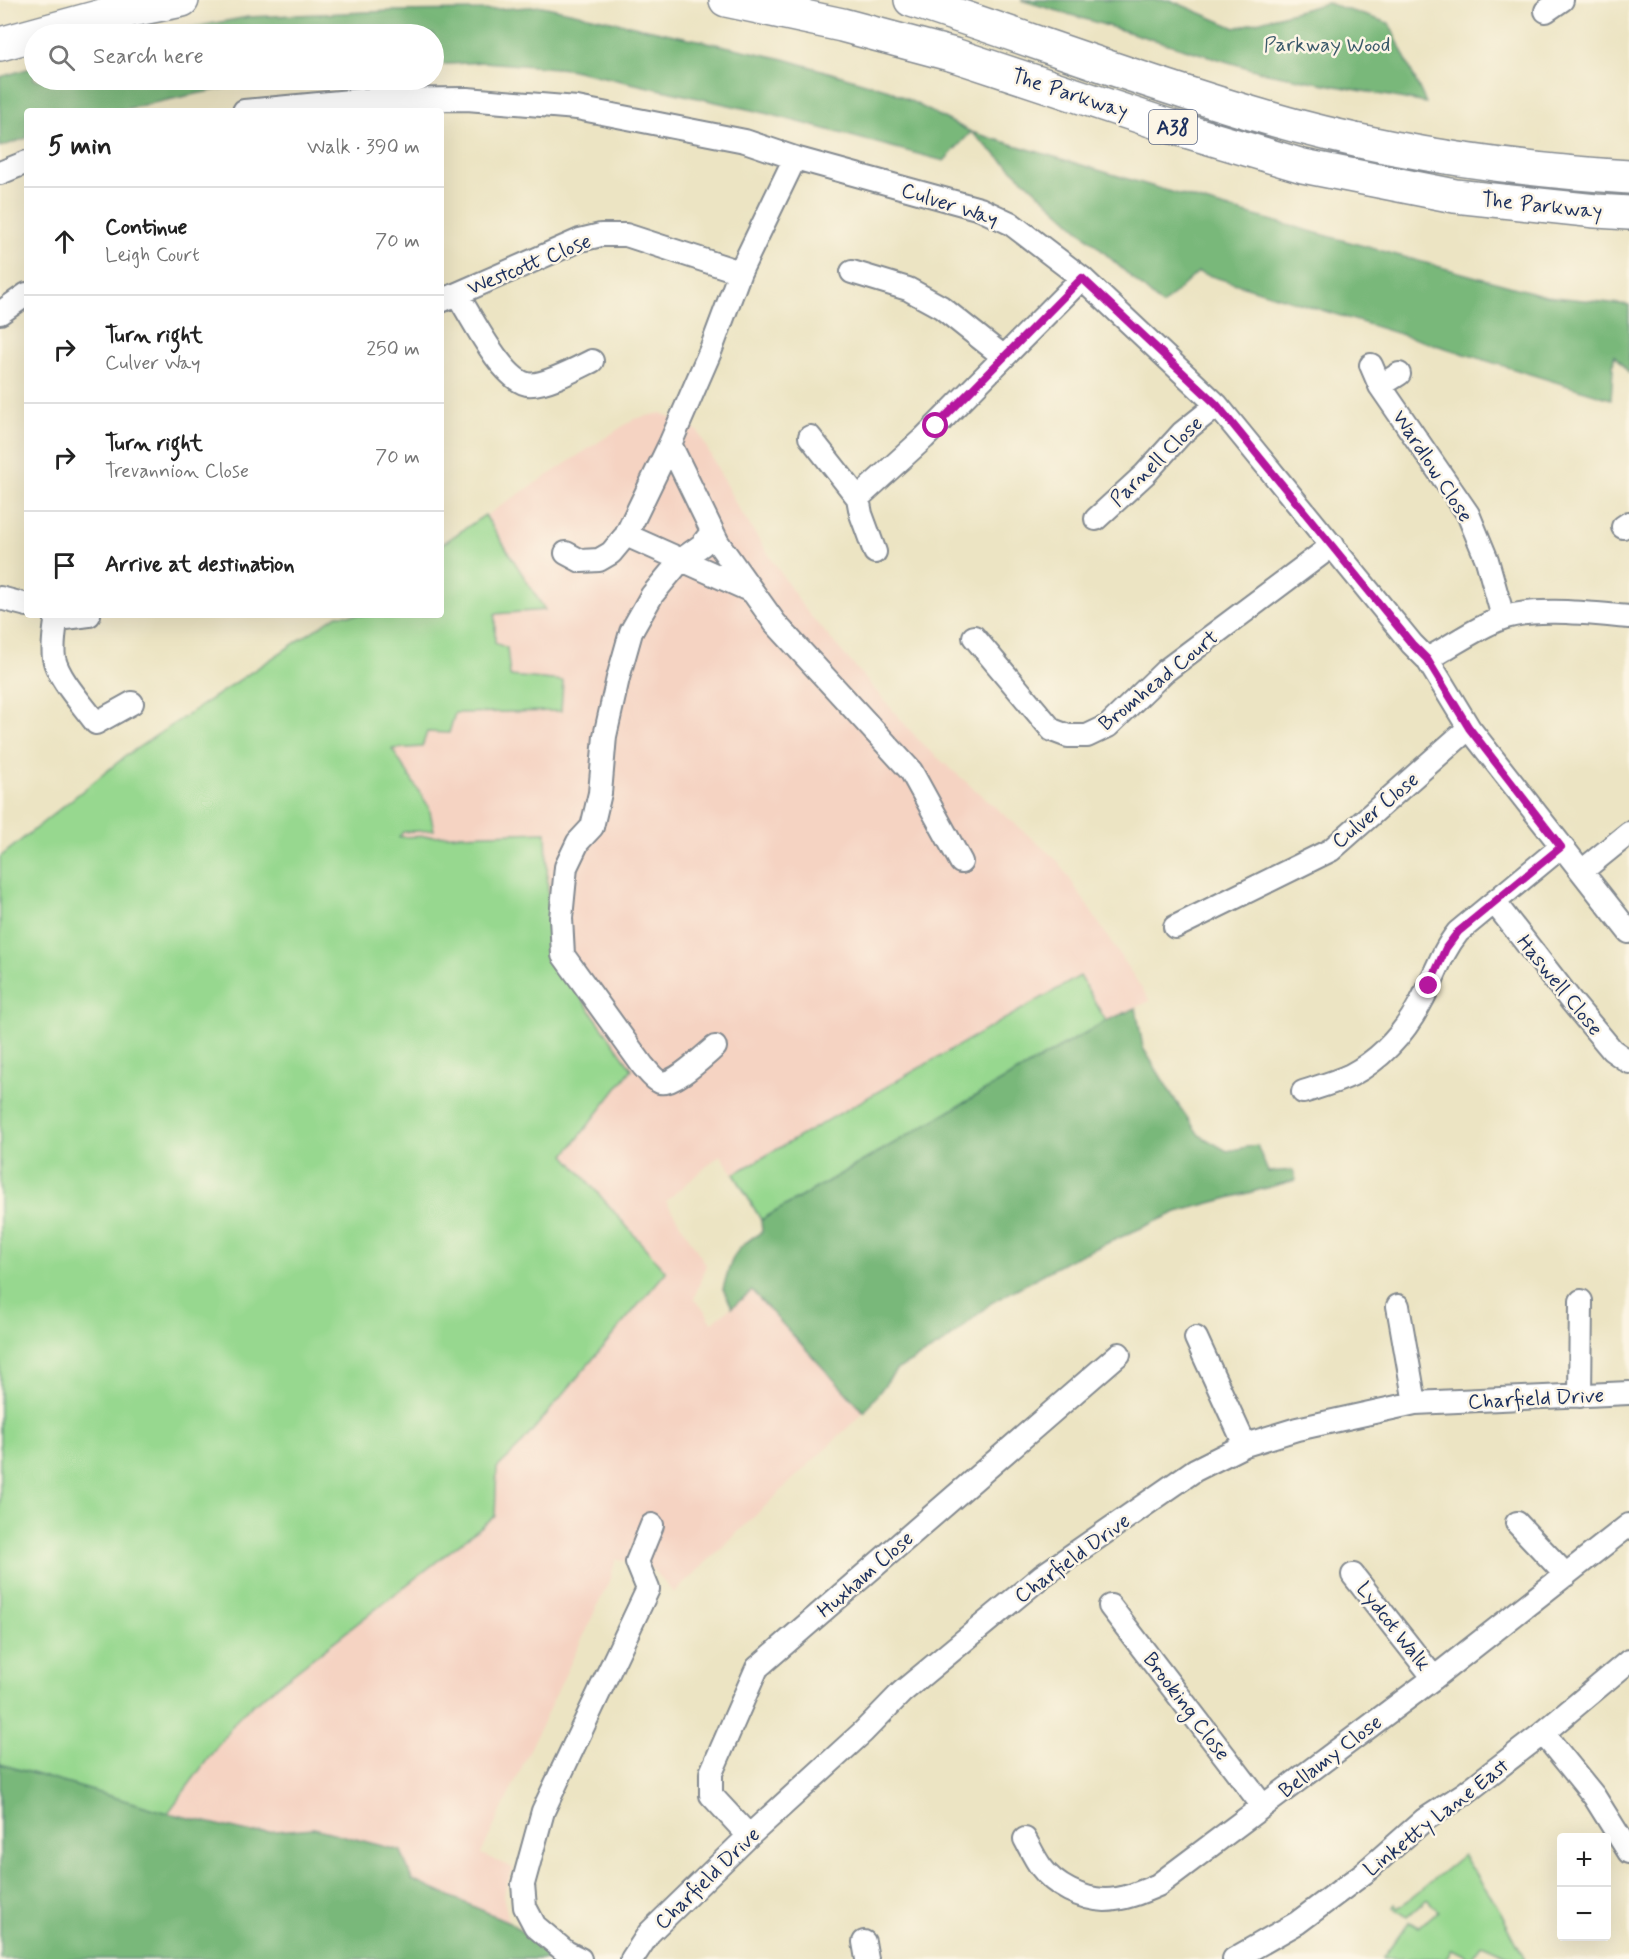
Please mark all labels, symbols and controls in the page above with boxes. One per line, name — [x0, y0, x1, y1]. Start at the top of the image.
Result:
search box — [24, 24, 444, 90]
park label: Parkway Wood — [1264, 31, 1390, 59]
icon: search — [45, 41, 78, 74]
text: Search here — [93, 43, 204, 71]
street label: The Parkway — [1008, 62, 1132, 126]
road number: A38 — [1149, 110, 1197, 144]
text: 5 min — [48, 130, 112, 164]
text: Walk · 390 m — [307, 134, 420, 161]
street label: Culver Way — [898, 176, 1002, 234]
street label: The Parkway — [1480, 186, 1604, 226]
text: Continue — [105, 214, 187, 242]
icon: ahead — [48, 225, 81, 258]
street label: Westcott Close — [463, 227, 596, 303]
text: 70 m — [375, 228, 420, 255]
text: Leigh Court — [105, 242, 200, 269]
text: Turn right — [105, 322, 203, 350]
icon: right — [48, 333, 81, 366]
text: 250 m — [366, 336, 420, 363]
text: Culver Way — [105, 350, 201, 377]
street label: Wardlow Close — [1385, 405, 1479, 528]
street label: Parnell Close — [1104, 410, 1209, 513]
route start — [922, 412, 948, 438]
text: Turn right — [105, 430, 203, 458]
icon: right — [48, 441, 81, 474]
text: 70 m — [375, 444, 420, 471]
text: Trevannion Close — [105, 458, 249, 485]
icon: arrive — [48, 549, 81, 582]
text: Arrive at destination — [105, 551, 295, 579]
street label: Bromhead Court — [1093, 624, 1225, 738]
street label: Culver Close — [1326, 766, 1425, 855]
street label: Haswell Close — [1510, 929, 1609, 1042]
route end — [1415, 972, 1441, 998]
street label: Charfield Drive — [1467, 1381, 1605, 1417]
street label: Charfield Drive — [1009, 1507, 1136, 1610]
street label: Huxham Close — [811, 1525, 920, 1624]
street label: Lydcot Walk — [1350, 1576, 1437, 1677]
street label: Brooking Close — [1135, 1647, 1236, 1767]
street label: Bellamy Close — [1273, 1709, 1388, 1805]
street label: Linketty Lane East — [1358, 1752, 1515, 1883]
street label: Charfield Drive — [649, 1821, 767, 1936]
map controls — [1557, 1833, 1611, 1941]
button: + — [1557, 1833, 1611, 1887]
button: − — [1557, 1887, 1611, 1941]

